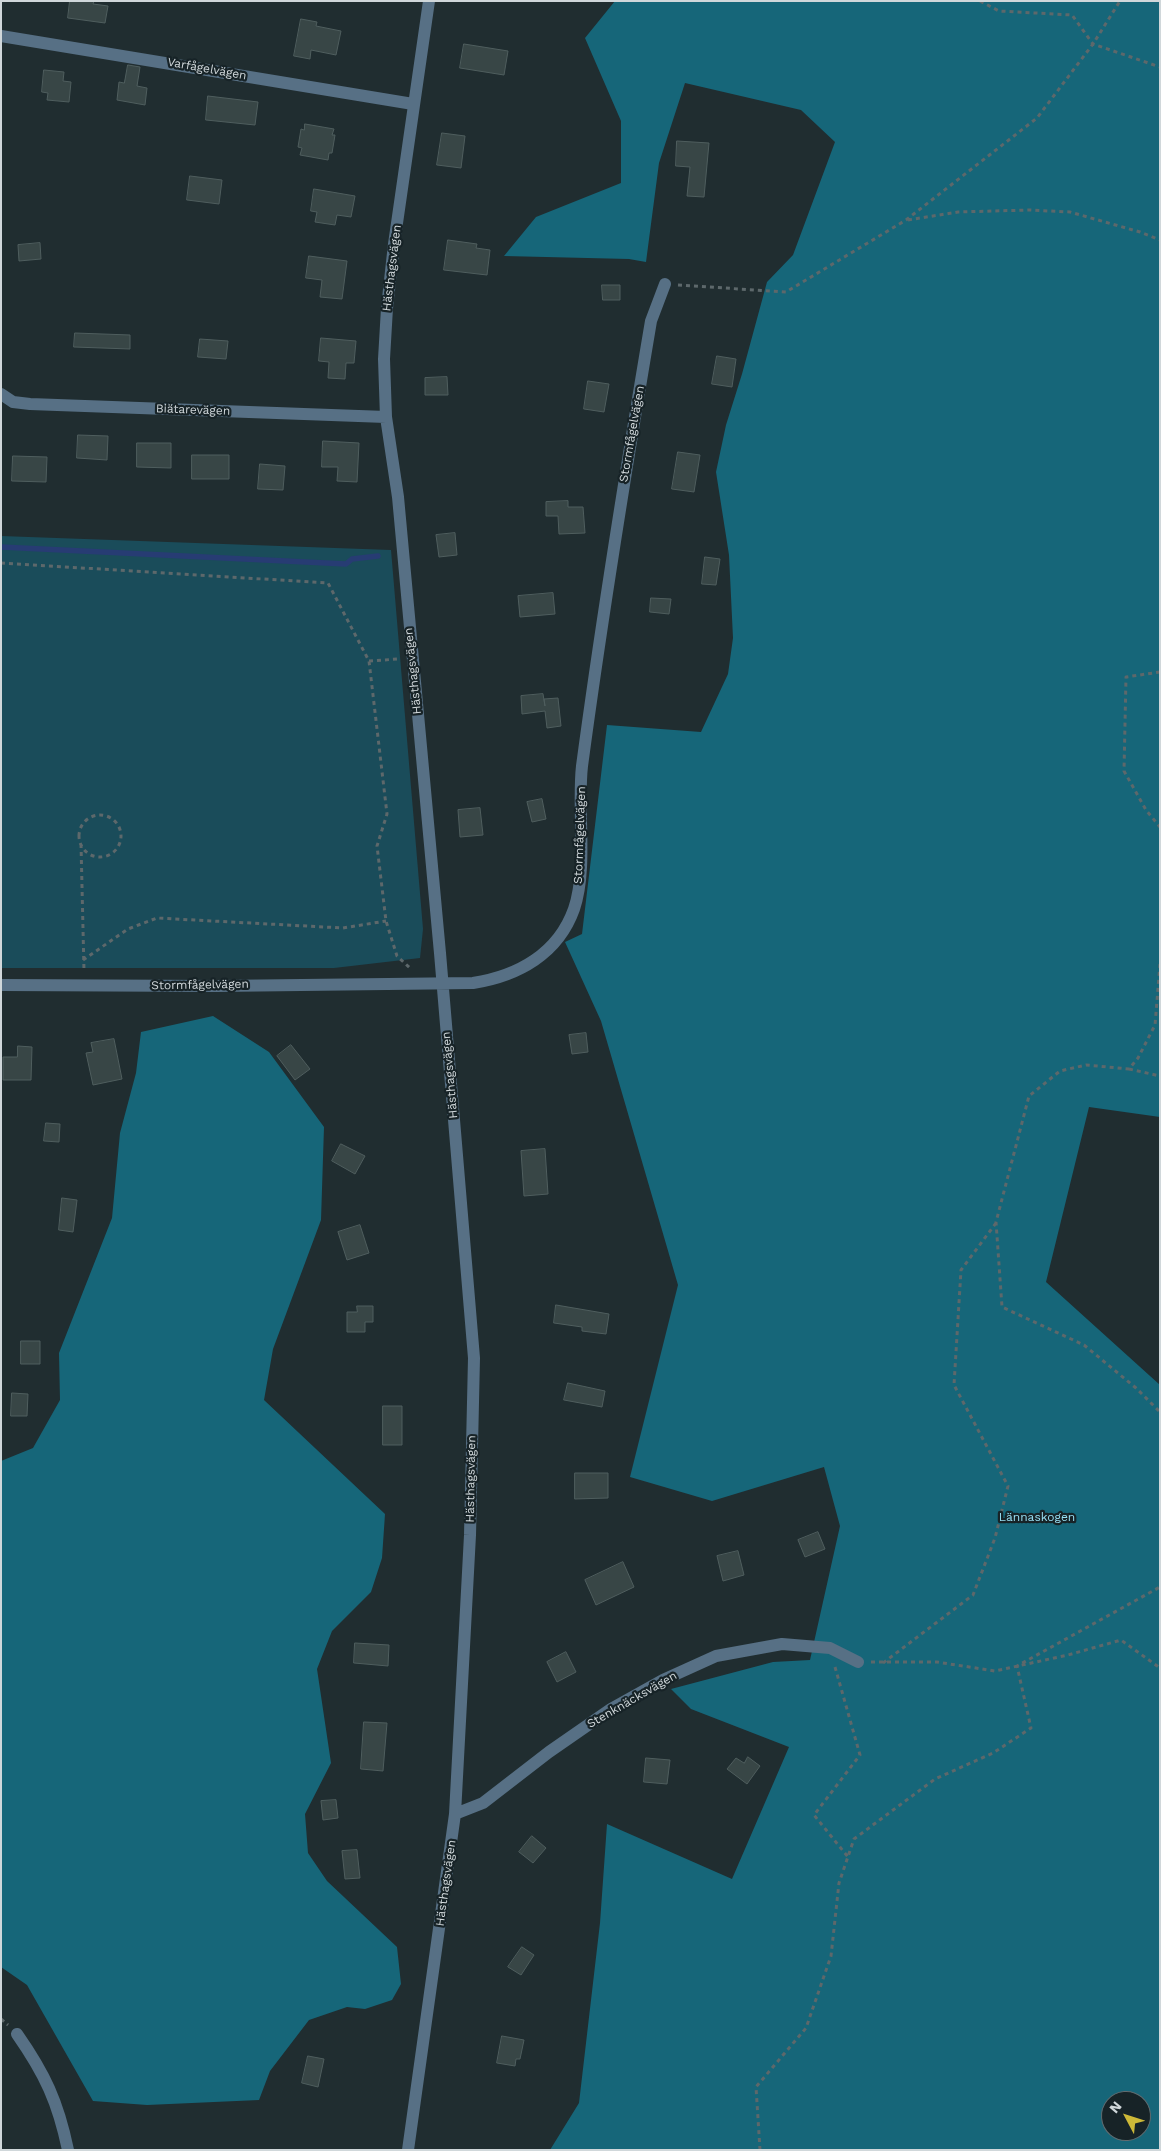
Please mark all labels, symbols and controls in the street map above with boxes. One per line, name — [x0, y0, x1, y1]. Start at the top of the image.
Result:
street label: Varfågelvägen — [166, 55, 248, 83]
street label: Hästhagsvägen — [380, 224, 404, 312]
street label: Stormfågelvägen — [616, 385, 648, 483]
street label: Biätarevägen — [156, 402, 230, 418]
street label: Hästhagsvägen — [401, 627, 425, 715]
street label: Stormfågelvägen — [571, 786, 589, 884]
street label: Stormfågelvägen — [151, 977, 249, 993]
street label: Hästhagsvägen — [439, 1031, 461, 1119]
street label: Hästhagsvägen — [463, 1435, 479, 1523]
park label: Lännaskogen — [999, 1510, 1075, 1524]
street label: Stenknäcksvägen — [585, 1668, 679, 1732]
street label: Hästhagsvägen — [433, 1839, 459, 1927]
north arrow — [1101, 2091, 1151, 2141]
text: N — [1106, 2098, 1125, 2116]

